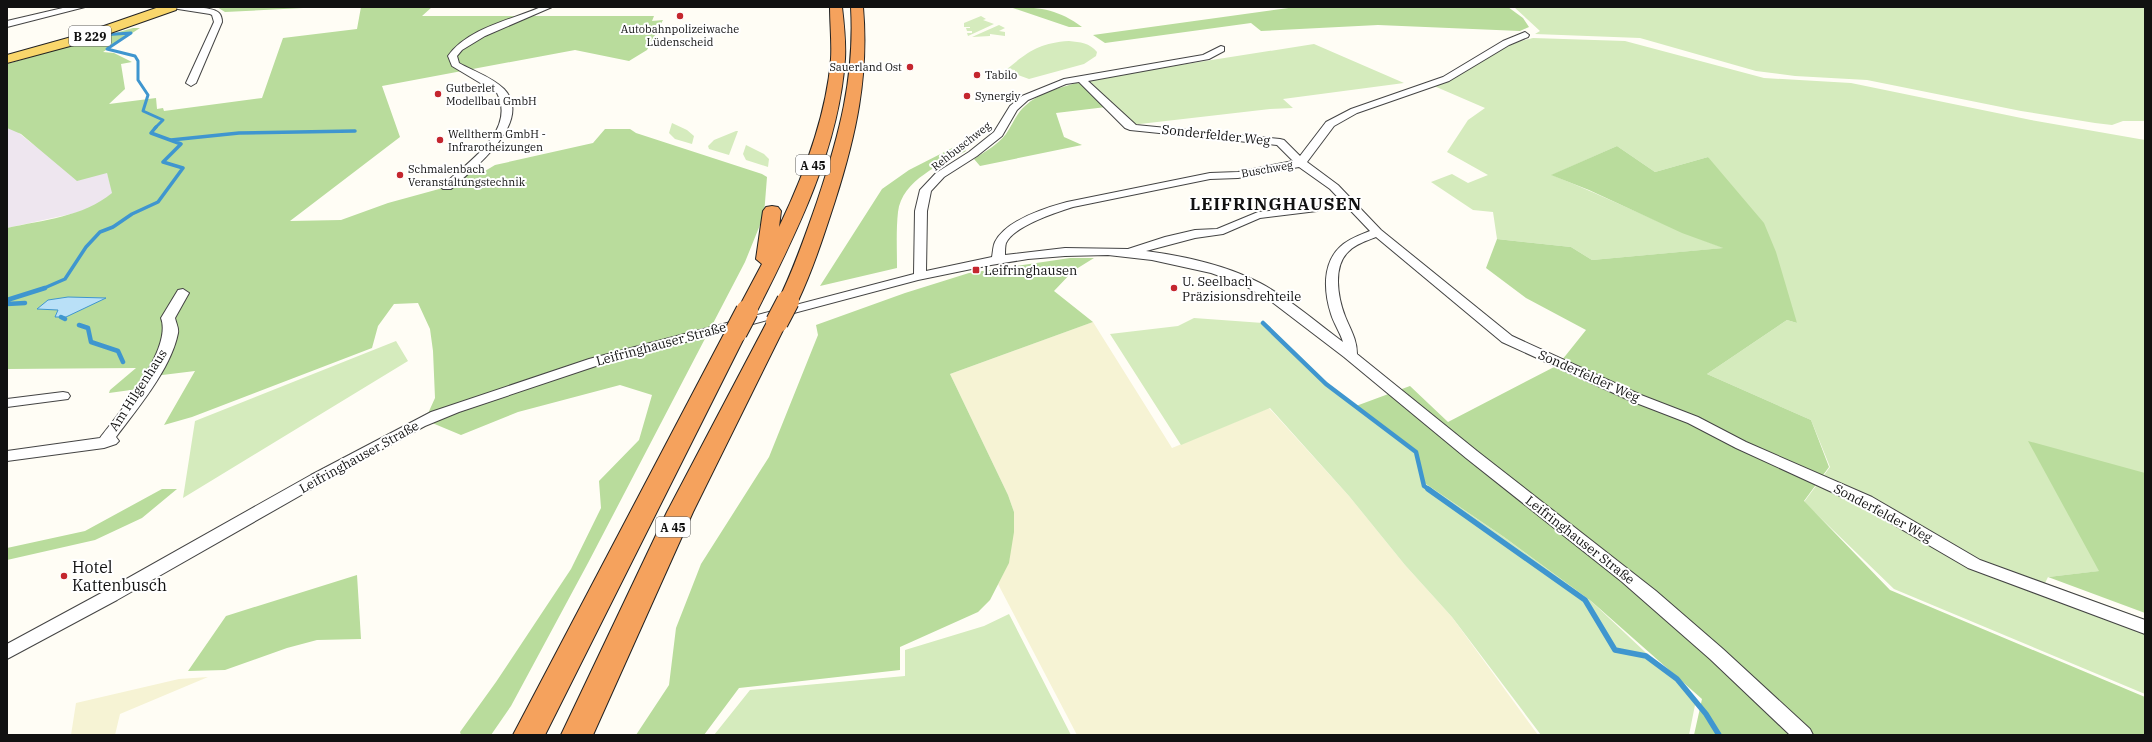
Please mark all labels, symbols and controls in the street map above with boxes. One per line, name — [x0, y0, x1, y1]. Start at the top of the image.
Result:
marker: Autobahnpolizeiwache Lüdenscheid — [675, 11, 685, 21]
place label: Autobahnpolizeiwache Lüdenscheid — [621, 22, 739, 49]
road number: B 229 — [69, 26, 111, 46]
place label: Sauerland Ost — [829, 60, 902, 74]
marker: Sauerland Ost — [905, 62, 915, 72]
place label: Tabilo — [985, 68, 1017, 82]
marker: Tabilo — [972, 70, 982, 80]
place label: Gutberlet Modellbau GmbH — [446, 81, 537, 108]
marker: Gutberlet Modellbau GmbH — [433, 89, 443, 99]
place label: Synergiy — [975, 89, 1021, 103]
marker: Synergiy — [962, 91, 972, 101]
street label: Rehbuschweg — [929, 118, 993, 174]
street label: Sonderfelder Weg — [1161, 121, 1271, 149]
place label: Welltherm GmbH - Infrarotheizungen — [448, 127, 546, 154]
marker: Welltherm GmbH - Infrarotheizungen — [435, 135, 445, 145]
road number: A 45 — [796, 155, 830, 175]
street label: Buschweg — [1240, 158, 1294, 180]
place label: Schmalenbach Veranstaltungstechnik — [408, 162, 526, 189]
marker: Schmalenbach Veranstaltungstechnik — [395, 170, 405, 180]
district label: LEIFRINGHAUSEN — [1190, 193, 1362, 215]
place label: Leifringhausen — [984, 262, 1077, 279]
marker: Leifringhausen — [971, 265, 981, 275]
place label: U. Seelbach Präzisionsdrehteile — [1182, 273, 1301, 305]
marker: U. Seelbach Präzisionsdrehteile — [1169, 283, 1179, 293]
street label: Leifringhauser Straße — [594, 318, 728, 370]
street label: Am Hilgenhaus — [105, 346, 171, 434]
street label: Sonderfelder Weg — [1536, 346, 1642, 406]
street label: Leifringhauser Straße — [296, 417, 422, 497]
street label: Sonderfelder Weg — [1831, 480, 1935, 546]
street label: Leifringhauser Straße — [1522, 492, 1638, 588]
road number: A 45 — [656, 517, 690, 537]
place label: Hotel Kattenbusch — [72, 557, 167, 595]
marker: Hotel Kattenbusch — [59, 571, 69, 581]

